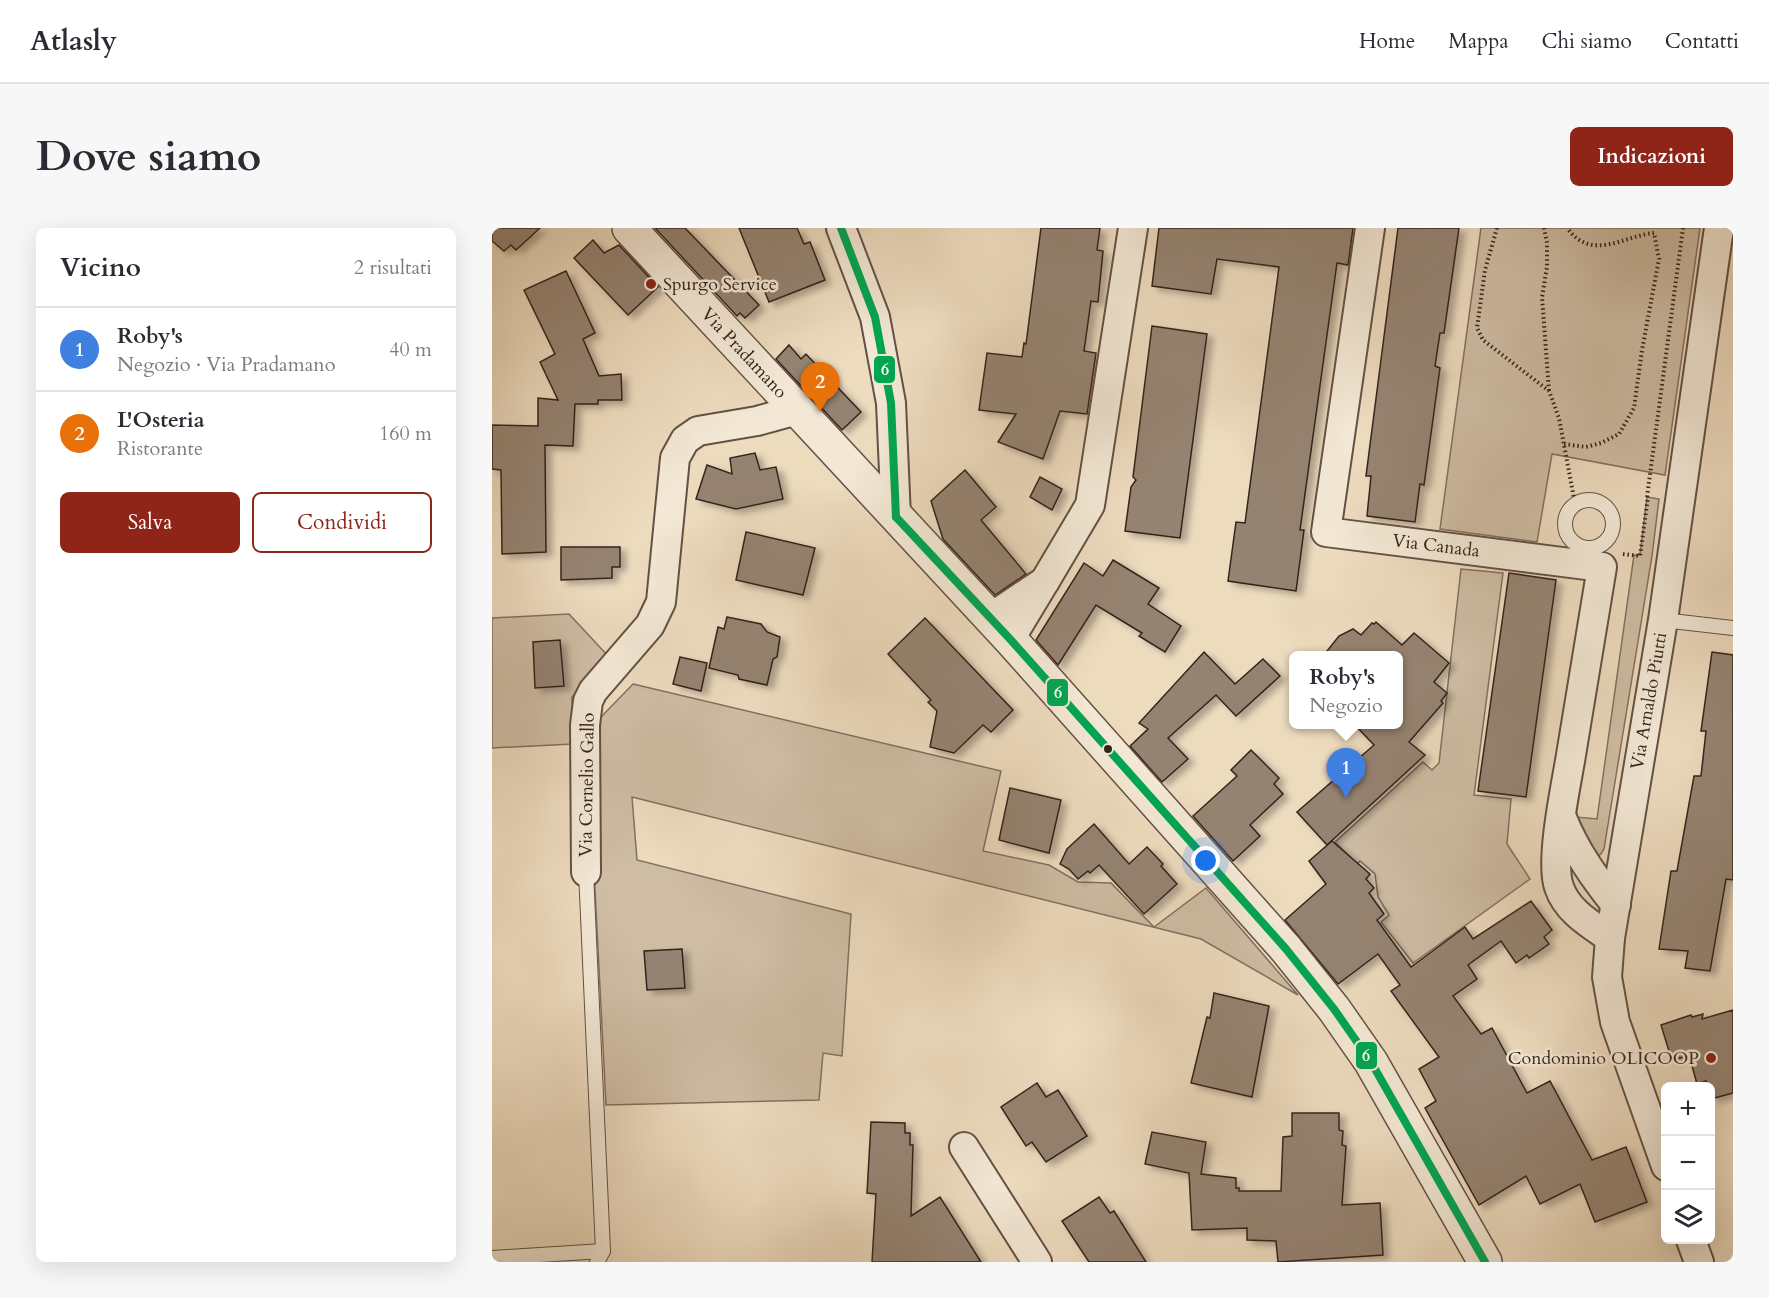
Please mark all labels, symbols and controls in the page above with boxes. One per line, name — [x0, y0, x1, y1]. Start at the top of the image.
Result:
text: Atlasly — [30, 22, 117, 60]
text: Home — [1359, 27, 1415, 56]
text: Mappa — [1448, 27, 1509, 56]
text: Chi siamo — [1542, 27, 1632, 56]
text: Contatti — [1665, 27, 1739, 56]
button: Indicazioni — [1570, 127, 1733, 186]
text: Dove siamo — [36, 128, 261, 185]
text: Vicino — [60, 250, 141, 285]
text: 2 risultati — [354, 254, 432, 281]
place label: Spurgo Service — [663, 272, 777, 297]
marker: Spurgo Service — [644, 277, 658, 291]
street label: Via Pradamano — [695, 302, 793, 404]
text: Roby's — [117, 321, 183, 351]
text: 1 — [74, 336, 85, 363]
text: 40 m — [389, 336, 432, 363]
text: Negozio · Via Pradamano — [117, 351, 335, 378]
line badge: 6 — [873, 355, 896, 384]
text: 6 — [881, 359, 889, 381]
pin: 2 — [800, 362, 840, 412]
text: L'Osteria — [117, 405, 205, 435]
text: 2 — [74, 420, 85, 447]
text: 160 m — [379, 420, 432, 447]
text: Ristorante — [117, 435, 203, 462]
button: Salva — [60, 492, 240, 553]
button: Condividi — [252, 492, 432, 553]
street label: Via Canada — [1391, 528, 1481, 564]
street label: Via Arnaldo Piutti — [1625, 630, 1673, 772]
popup — [1289, 651, 1403, 729]
text: Roby's — [1309, 662, 1375, 692]
line badge: 6 — [1046, 678, 1069, 707]
text: 6 — [1054, 682, 1062, 704]
text: Negozio — [1309, 692, 1383, 719]
street label: Via Cornelio Gallo — [573, 712, 601, 857]
unlabelled marker — [1102, 743, 1114, 755]
pin: 1 — [1326, 748, 1366, 798]
your location — [1191, 846, 1220, 875]
line badge: 6 — [1355, 1041, 1378, 1070]
text: 6 — [1362, 1045, 1370, 1067]
place label: Condominio OLICOOP — [1508, 1046, 1699, 1071]
marker: Condominio OLICOOP — [1704, 1051, 1718, 1065]
map controls — [1661, 1082, 1715, 1244]
button: + — [1661, 1082, 1715, 1136]
button: − — [1661, 1136, 1715, 1190]
button: layers — [1661, 1190, 1715, 1244]

